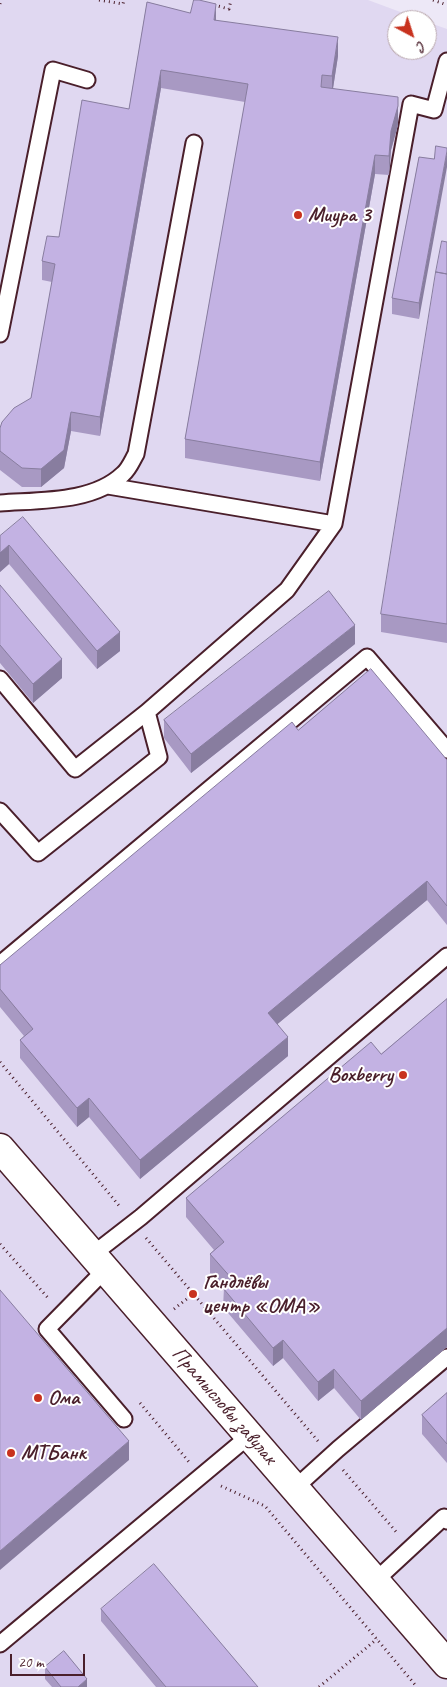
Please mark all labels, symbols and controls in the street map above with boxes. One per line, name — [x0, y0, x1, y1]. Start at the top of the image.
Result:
north arrow — [387, 10, 437, 60]
text: С — [413, 37, 429, 55]
place label: Миура 3 — [308, 202, 371, 228]
marker: Миура 3 — [292, 209, 304, 221]
place label: Boxberry — [329, 1062, 393, 1088]
marker: Boxberry — [397, 1069, 409, 1081]
place label: Гандлёвы центр «ОМА» — [203, 1269, 320, 1319]
marker: Гандлёвы центр «ОМА» — [187, 1288, 199, 1300]
street label: Прамысловы завулак — [166, 1342, 282, 1470]
place label: Ома — [48, 1385, 79, 1411]
marker: Ома — [32, 1392, 44, 1404]
place label: МТБанк — [21, 1440, 86, 1466]
marker: МТБанк — [5, 1447, 17, 1459]
scale bar — [12, 1644, 88, 1676]
text: 20 m — [18, 1653, 44, 1672]

